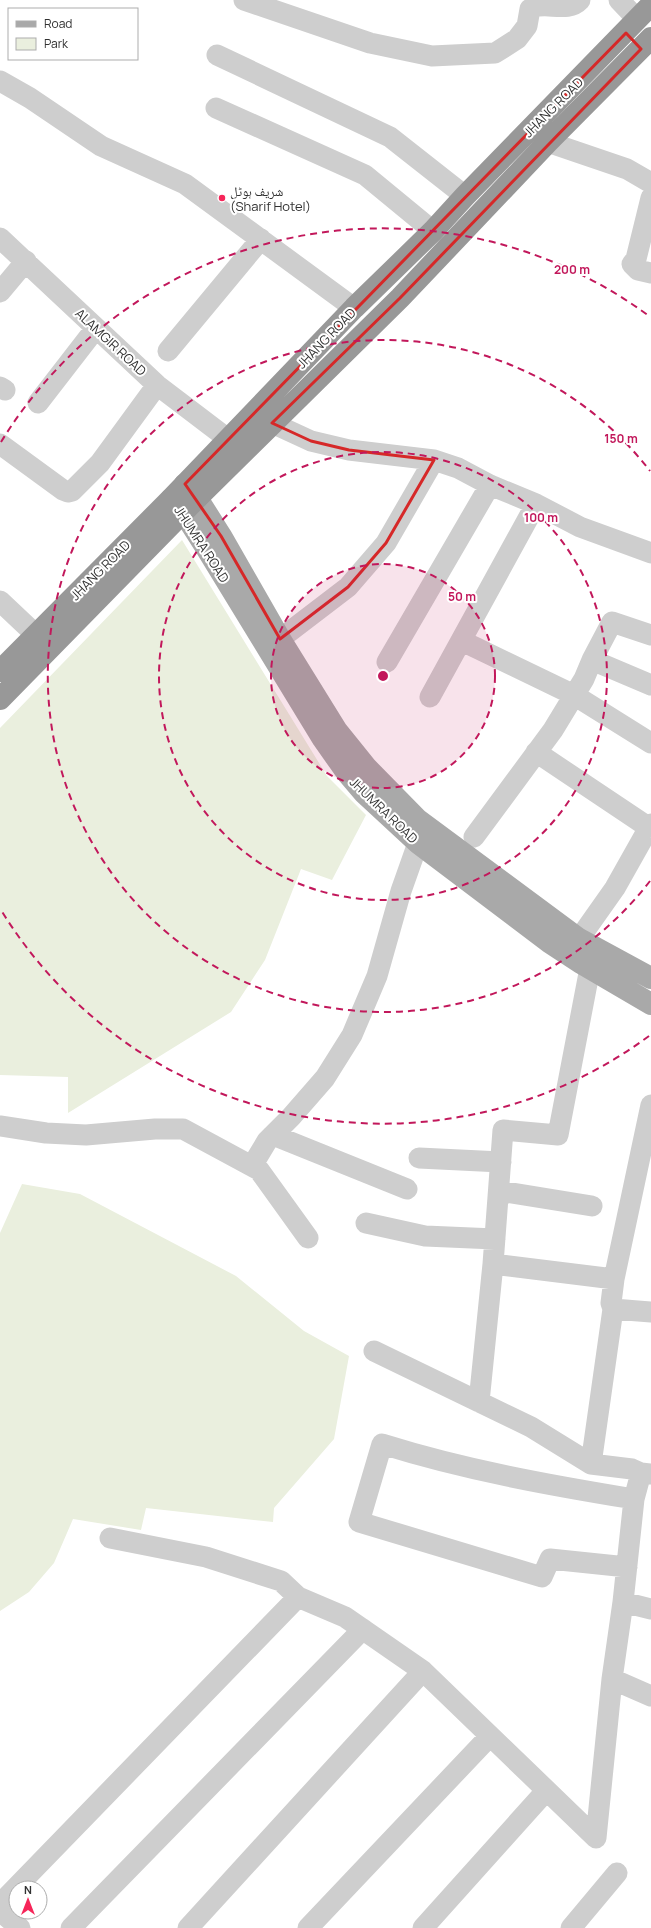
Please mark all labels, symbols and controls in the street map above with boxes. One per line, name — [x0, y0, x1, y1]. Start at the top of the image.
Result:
legend — [8, 8, 138, 60]
text: Road — [44, 15, 72, 32]
text: Park — [44, 35, 69, 52]
street label: JHANG ROAD — [519, 73, 587, 141]
place label: شریف ہوٹل (Sharif Hotel) — [230, 182, 311, 215]
marker: شریف ہوٹل (Sharif Hotel) — [217, 193, 227, 203]
text: 200 m — [554, 261, 590, 278]
street label: JHANG ROAD — [292, 303, 360, 372]
street label: ALAMGIR ROAD — [71, 304, 151, 380]
text: 150 m — [604, 430, 638, 447]
street label: JHUMRA ROAD — [170, 502, 234, 586]
text: 100 m — [524, 509, 558, 526]
street label: JHANG ROAD — [66, 536, 134, 604]
text: 50 m — [448, 588, 476, 605]
centre of rings — [376, 669, 390, 683]
street label: JHUMRA ROAD — [346, 773, 422, 847]
north arrow — [8, 1880, 48, 1920]
text: N — [24, 1882, 32, 1897]

